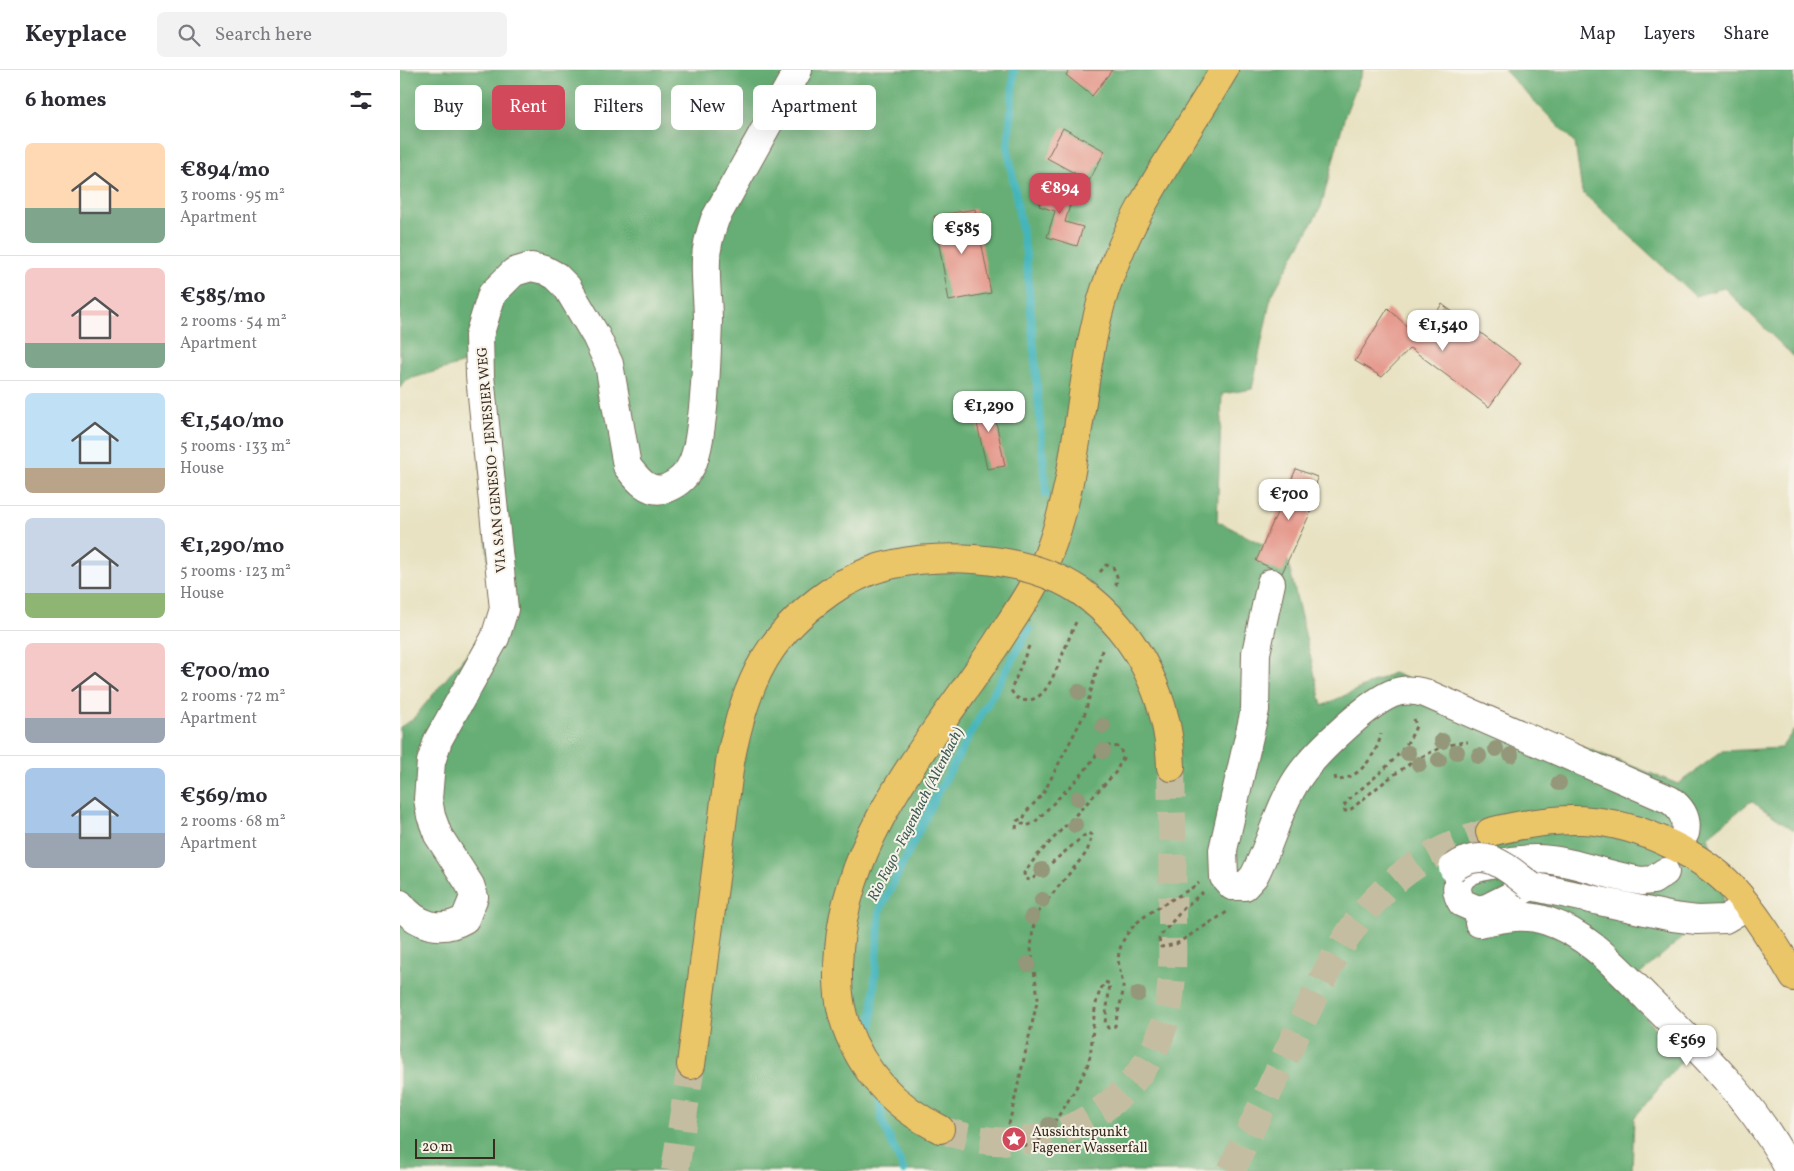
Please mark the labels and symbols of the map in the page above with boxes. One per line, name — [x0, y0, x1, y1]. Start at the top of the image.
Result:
pin: €894 — [1030, 172, 1090, 215]
pin: €585 — [932, 212, 992, 255]
pin: €1,540 — [1402, 310, 1484, 352]
street label: VIA SAN GENESIO - JENESIER WEG — [473, 346, 512, 574]
pin: €1,290 — [948, 390, 1030, 433]
pin: €700 — [1259, 478, 1319, 521]
water label: Rio Fago - Fagenbach (Altenbach) — [863, 724, 969, 905]
pin: €569 — [1657, 1024, 1717, 1067]
place label: Aussichtspunkt Fagener Wasserfall — [1032, 1123, 1148, 1158]
place icon: Aussichtspunkt Fagener Wasserfall — [1001, 1126, 1027, 1152]
scale bar — [415, 1136, 495, 1159]

